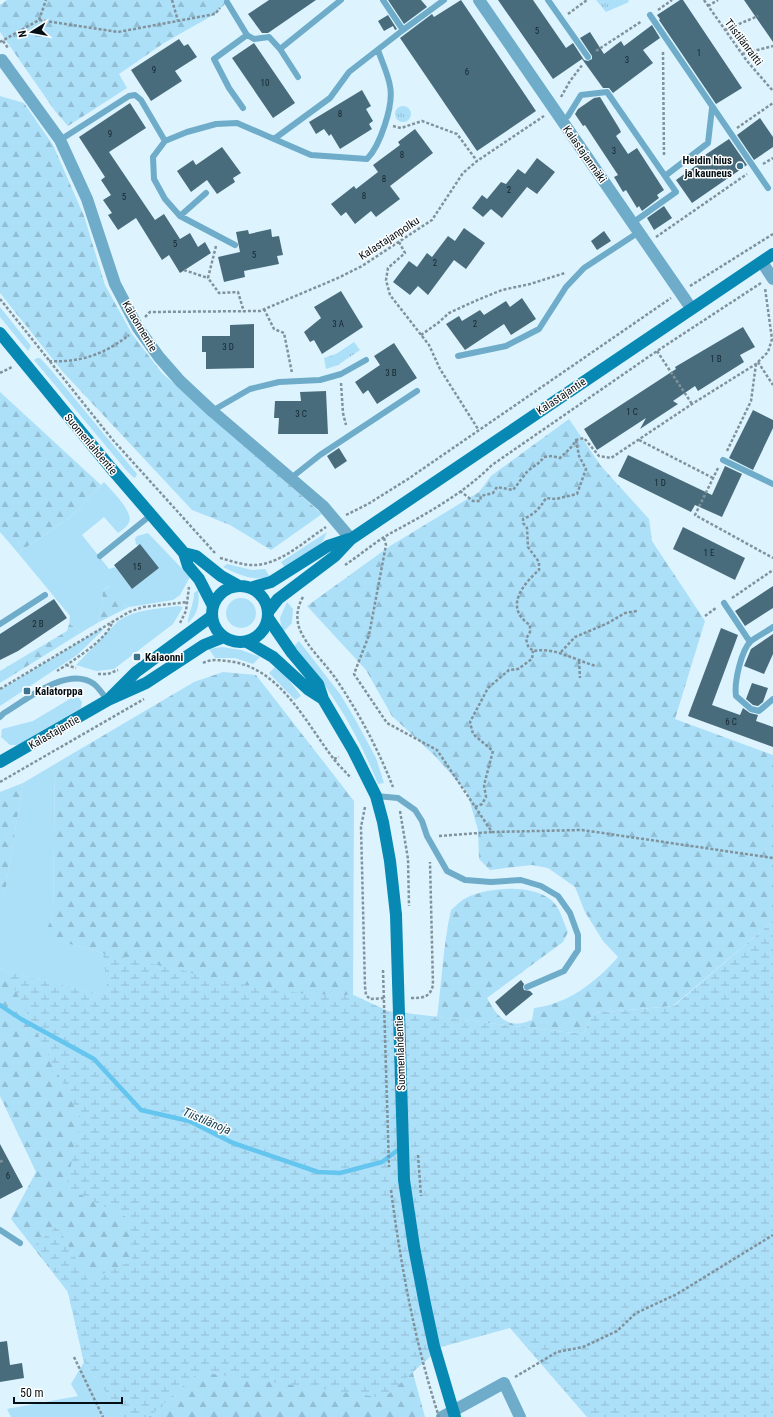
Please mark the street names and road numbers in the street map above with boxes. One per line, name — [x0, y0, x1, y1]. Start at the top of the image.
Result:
street label: Tiistilänraitti — [722, 17, 765, 68]
street label: Kalastajanmäki — [560, 123, 609, 185]
street label: Kalastajanpolku — [357, 214, 422, 263]
street label: Kalaonnentie — [119, 299, 160, 354]
street label: Kalastajantie — [534, 375, 588, 418]
street label: Suomenlahdentie — [61, 411, 120, 477]
street label: Kalastajantie — [26, 713, 82, 752]
street label: Suomenlahdentie — [393, 1015, 408, 1091]

